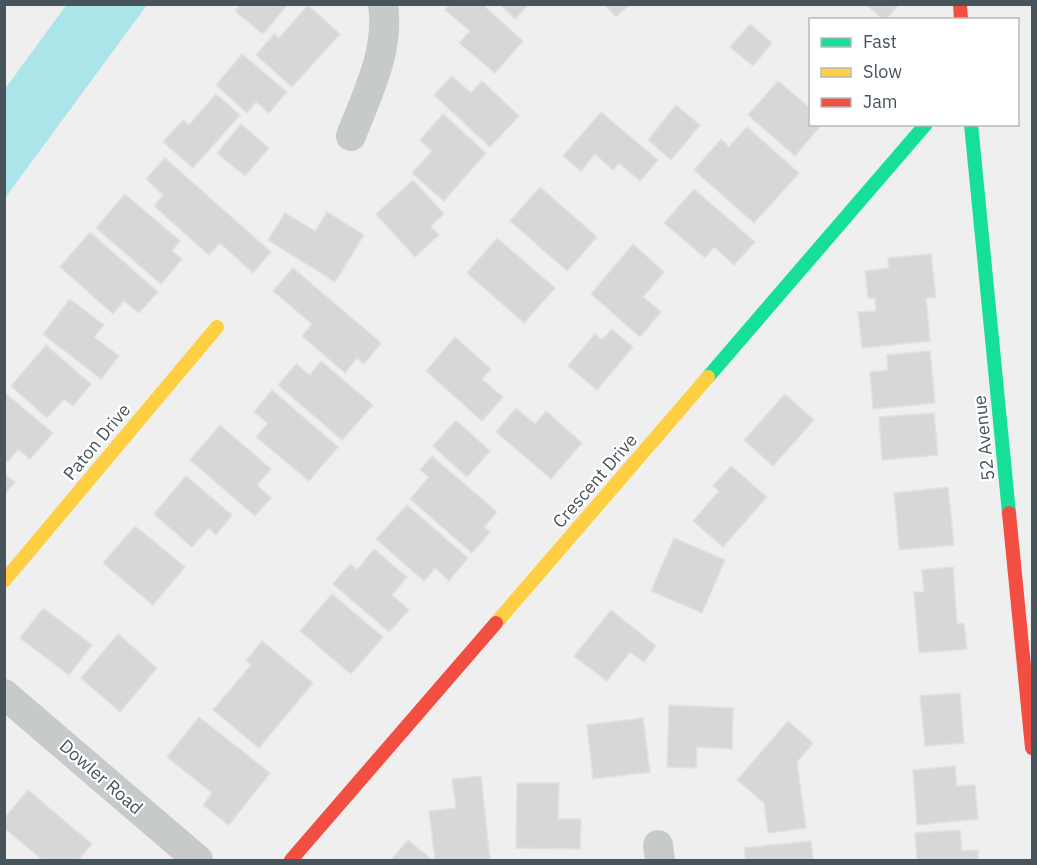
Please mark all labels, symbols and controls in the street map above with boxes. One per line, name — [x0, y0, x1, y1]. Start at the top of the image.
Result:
legend — [809, 18, 1019, 126]
text: Fast — [863, 30, 897, 53]
text: Slow — [863, 60, 902, 83]
text: Jam — [863, 90, 898, 113]
street label: 52 Avenue — [968, 394, 999, 482]
street label: Paton Drive — [58, 399, 135, 485]
street label: Crescent Drive — [547, 429, 642, 533]
street label: Dowler Road — [55, 734, 148, 819]

